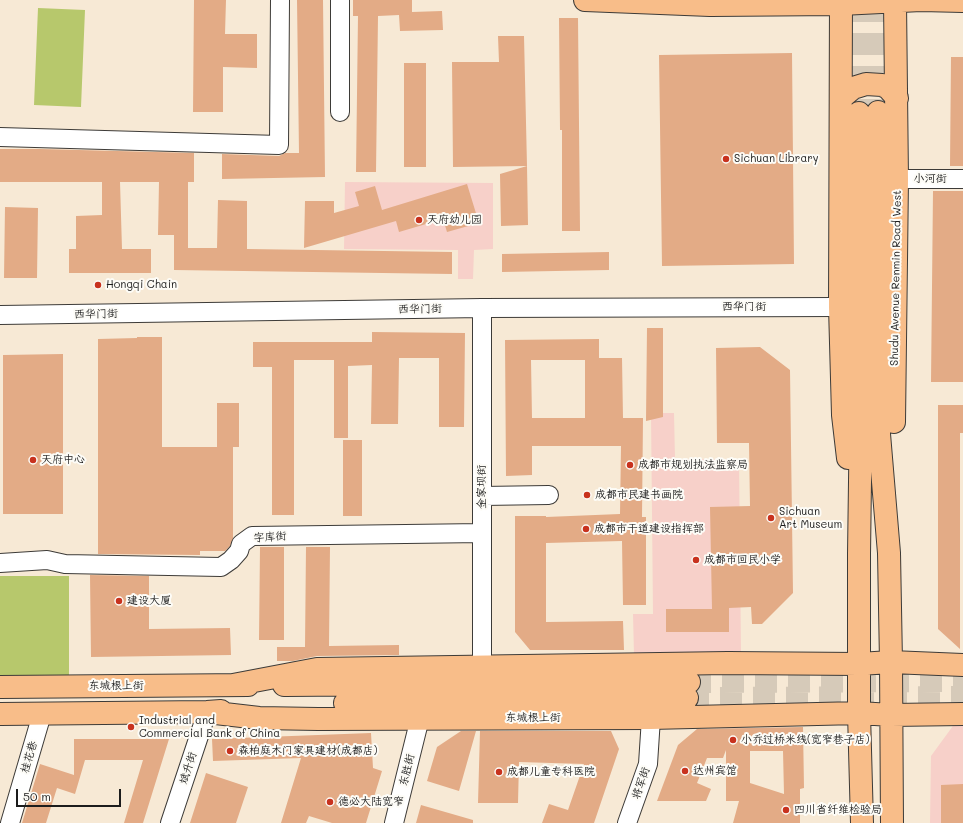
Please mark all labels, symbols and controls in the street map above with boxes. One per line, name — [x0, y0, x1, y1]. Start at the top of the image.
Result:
place label: Sichuan Library — [734, 152, 819, 166]
marker: Sichuan Library — [721, 154, 731, 164]
street label: 小河街 — [914, 172, 946, 186]
street label: Shudu Avenue Renmin Road West — [888, 190, 904, 366]
place label: 天府幼儿园 — [427, 213, 482, 227]
marker: 天府幼儿园 — [414, 215, 424, 225]
place label: Hongqi Chain — [106, 278, 177, 292]
marker: Hongqi Chain — [93, 280, 103, 290]
street label: 西华门街 — [722, 300, 766, 314]
street label: 西华门街 — [398, 302, 442, 316]
street label: 西华门街 — [74, 307, 118, 321]
place label: 天府中心 — [41, 453, 85, 467]
marker: 天府中心 — [28, 455, 38, 465]
place label: 成都市规划执法监察局 — [638, 458, 748, 472]
marker: 成都市规划执法监察局 — [625, 460, 635, 470]
street label: 金家坝街 — [475, 465, 489, 509]
place label: 成都市民建书画院 — [595, 488, 683, 502]
marker: 成都市民建书画院 — [582, 490, 592, 500]
place label: Sichuan Art Museum — [779, 505, 842, 531]
marker: Sichuan Art Museum — [766, 513, 776, 523]
place label: 成都市干道建设指挥部 — [594, 522, 704, 536]
marker: 成都市干道建设指挥部 — [581, 524, 591, 534]
street label: 字库街 — [253, 529, 287, 545]
place label: 成都市回民小学 — [704, 553, 781, 567]
marker: 成都市回民小学 — [691, 555, 701, 565]
place label: 建设大厦 — [127, 594, 171, 608]
marker: 建设大厦 — [114, 596, 124, 606]
street label: 东城根上街 — [89, 679, 143, 693]
street label: 东城根上街 — [506, 711, 560, 725]
place label: Industrial and Commercial Bank of China — [139, 714, 280, 740]
marker: Industrial and Commercial Bank of China — [126, 722, 136, 732]
place label: 小乔过桥米线(宽窄巷子店) — [741, 733, 869, 747]
marker: 小乔过桥米线(宽窄巷子店) — [728, 735, 738, 745]
street label: 桂花巷 — [18, 739, 40, 775]
place label: 森柏庭木门家具建材(成都店) — [238, 744, 377, 758]
marker: 森柏庭木门家具建材(成都店) — [225, 746, 235, 756]
street label: 斌升街 — [177, 750, 199, 786]
street label: 东胜街 — [397, 752, 417, 788]
place label: 达州宾馆 — [693, 764, 737, 778]
place label: 成都儿童专科医院 — [507, 765, 595, 779]
street label: 将军街 — [629, 765, 653, 801]
marker: 达州宾馆 — [680, 766, 690, 776]
marker: 成都儿童专科医院 — [494, 767, 504, 777]
scale bar — [18, 781, 123, 807]
text: 50 m — [23, 788, 51, 804]
place label: 德必大陆宽窄 — [338, 795, 404, 809]
marker: 德必大陆宽窄 — [325, 797, 335, 807]
place label: 四川省纤维检验局 — [794, 803, 882, 817]
marker: 四川省纤维检验局 — [781, 805, 791, 815]

